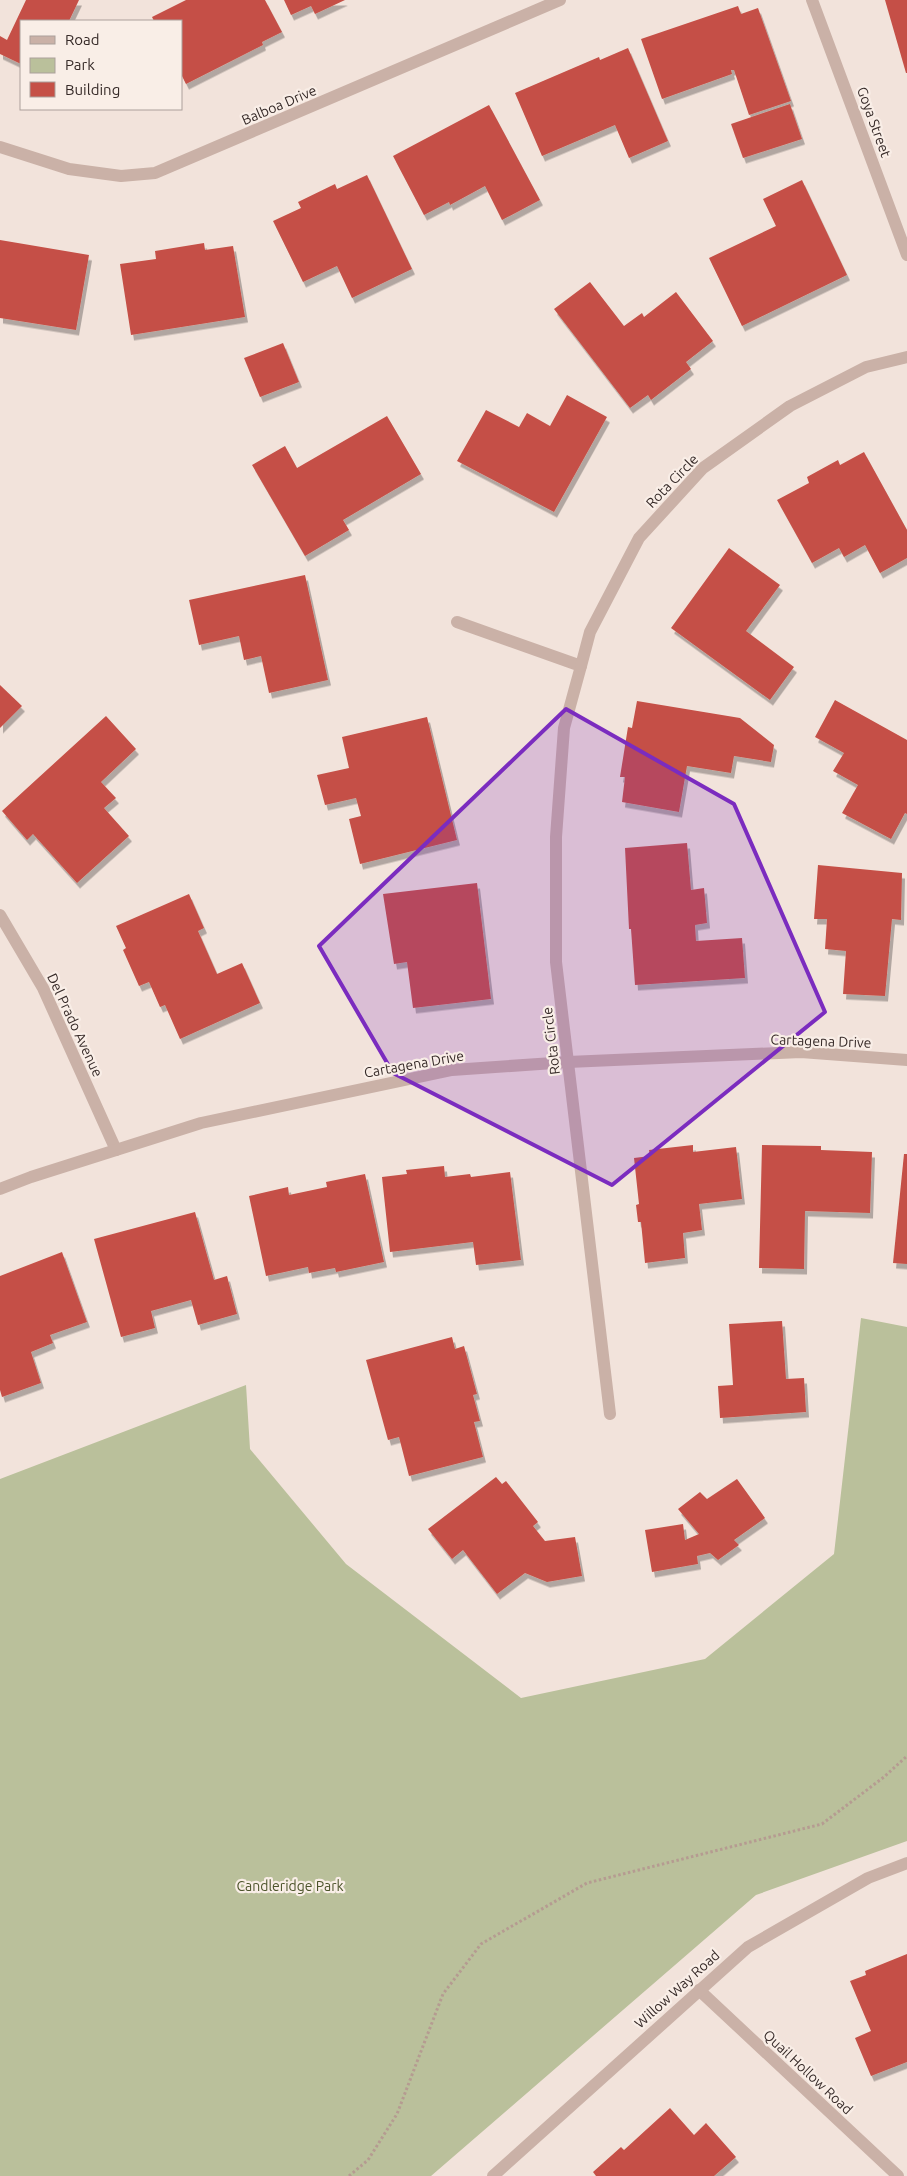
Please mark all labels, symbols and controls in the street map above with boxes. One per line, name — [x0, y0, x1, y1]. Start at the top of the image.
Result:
legend — [20, 20, 182, 110]
text: Road — [65, 31, 100, 48]
text: Park — [65, 56, 95, 73]
text: Building — [65, 81, 120, 98]
street label: Balboa Drive — [239, 82, 319, 128]
street label: Goya Street — [854, 85, 894, 160]
street label: Rota Circle — [643, 451, 701, 511]
street label: Del Prado Avenue — [44, 971, 106, 1079]
street label: Rota Circle — [539, 1006, 563, 1076]
street label: Cartagena Drive — [770, 1031, 872, 1051]
street label: Cartagena Drive — [363, 1047, 465, 1081]
park label: Candleridge Park — [236, 1878, 344, 1894]
street label: Willow Way Road — [631, 1947, 723, 2031]
street label: Quail Hollow Road — [760, 2027, 856, 2117]

